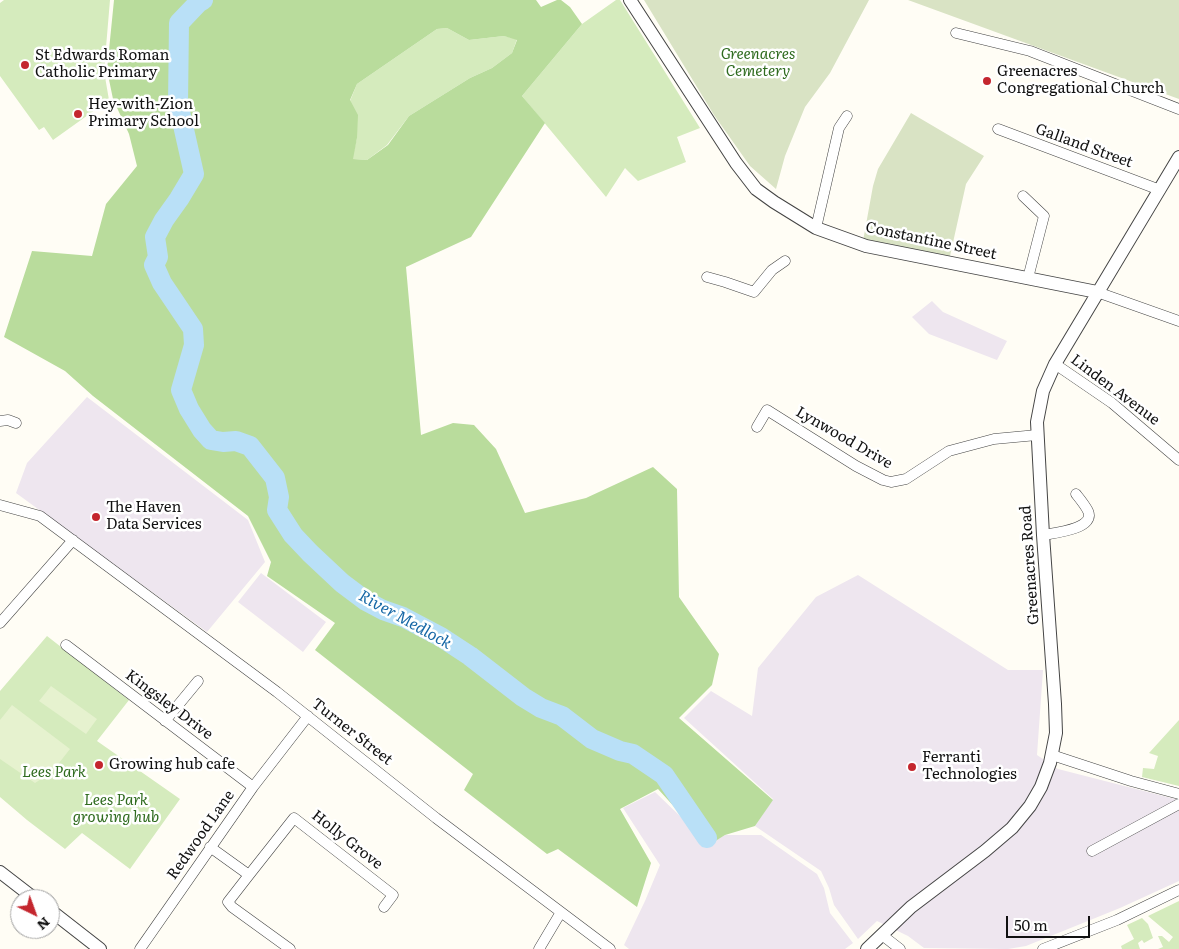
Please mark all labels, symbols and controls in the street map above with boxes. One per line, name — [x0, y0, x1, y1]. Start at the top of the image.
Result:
park label: Greenacres Cemetery — [721, 46, 795, 81]
place label: St Edwards Roman Catholic Primary — [35, 47, 169, 82]
marker: St Edwards Roman Catholic Primary — [19, 59, 31, 71]
place label: Greenacres Congregational Church — [997, 63, 1164, 98]
marker: Greenacres Congregational Church — [981, 75, 993, 87]
place label: Hey-with-Zion Primary School — [88, 96, 199, 131]
marker: Hey-with-Zion Primary School — [72, 108, 84, 120]
street label: Galland Street — [1033, 120, 1135, 172]
street label: Constantine Street — [864, 218, 998, 264]
street label: Linden Avenue — [1067, 351, 1163, 429]
street label: Lynwood Drive — [793, 403, 895, 473]
place label: The Haven Data Services — [106, 499, 201, 534]
street label: Greenacres Road — [1017, 505, 1043, 625]
marker: The Haven Data Services — [90, 511, 102, 523]
water label: River Medlock — [355, 587, 455, 653]
street label: Kingsley Drive — [122, 666, 216, 744]
street label: Turner Street — [308, 695, 396, 769]
place label: Ferranti Technologies — [922, 749, 1017, 784]
place label: Growing hub cafe — [109, 756, 235, 774]
marker: Growing hub cafe — [93, 759, 105, 771]
marker: Ferranti Technologies — [906, 761, 918, 773]
park label: Lees Park — [22, 764, 86, 782]
street label: Redwood Lane — [164, 787, 238, 883]
park label: Lees Park growing hub — [73, 792, 159, 827]
street label: Holly Grove — [308, 807, 386, 873]
north arrow — [10, 889, 60, 939]
scale bar — [1009, 906, 1093, 938]
text: N — [33, 913, 55, 936]
text: 50 m — [1014, 913, 1048, 936]

